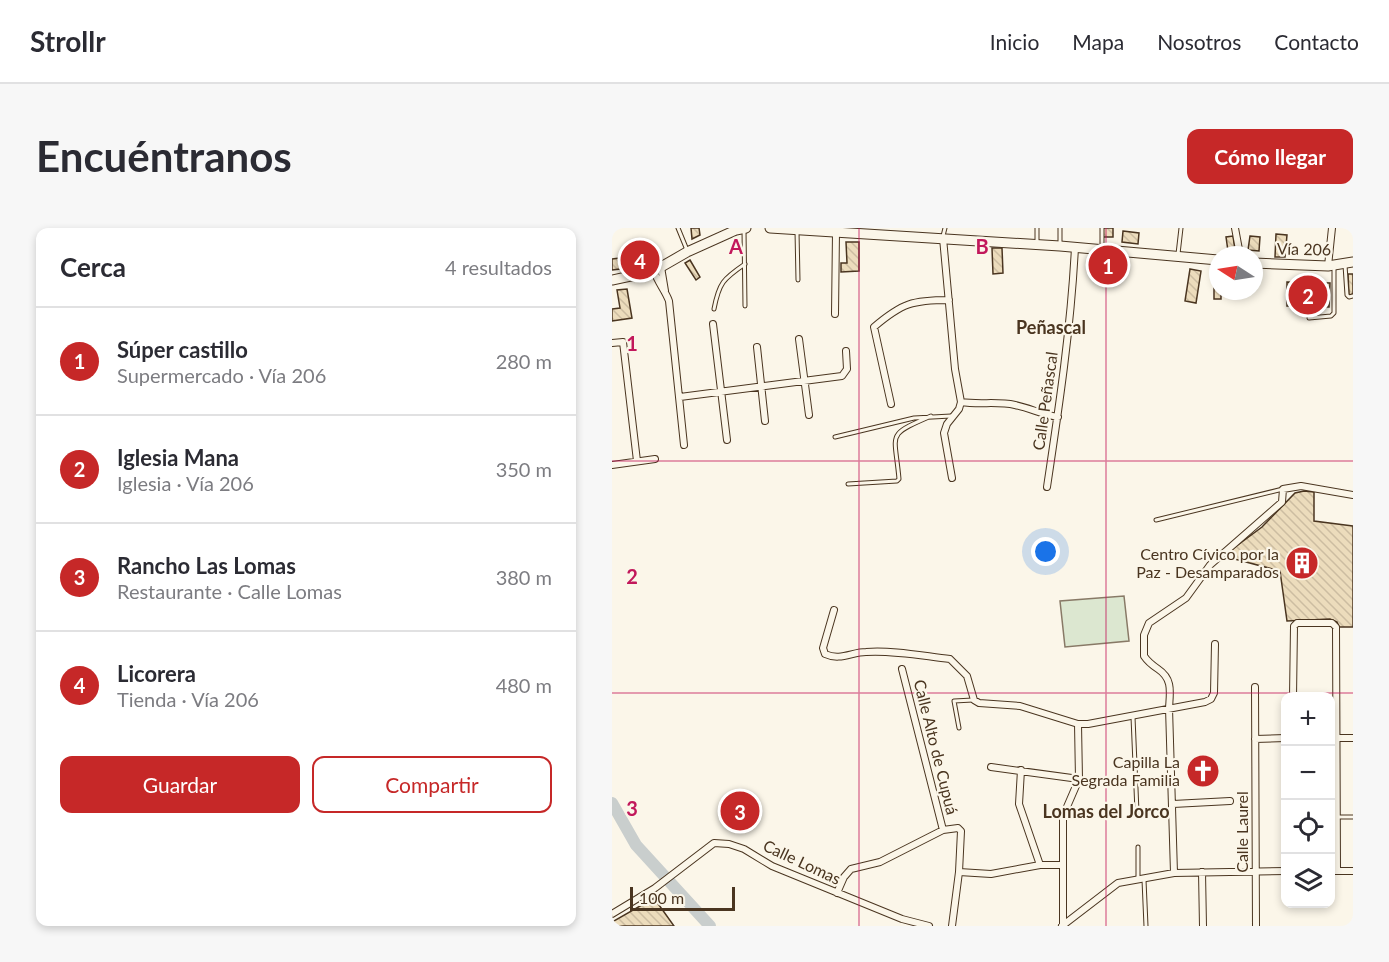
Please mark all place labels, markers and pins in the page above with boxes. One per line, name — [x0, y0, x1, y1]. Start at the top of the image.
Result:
pin: 4 — [621, 237, 660, 282]
pin: 1 — [1088, 243, 1128, 288]
pin: 2 — [1288, 272, 1328, 318]
place label: Centro Cívico por la Paz - Desamparados — [1136, 544, 1279, 581]
building icon: Centro Cívico por la Paz - Desamparados — [1284, 545, 1320, 581]
place label: Capilla La Segrada Familia — [1072, 752, 1180, 789]
church icon: Capilla La Segrada Familia — [1185, 753, 1221, 789]
pin: 3 — [720, 788, 760, 834]

